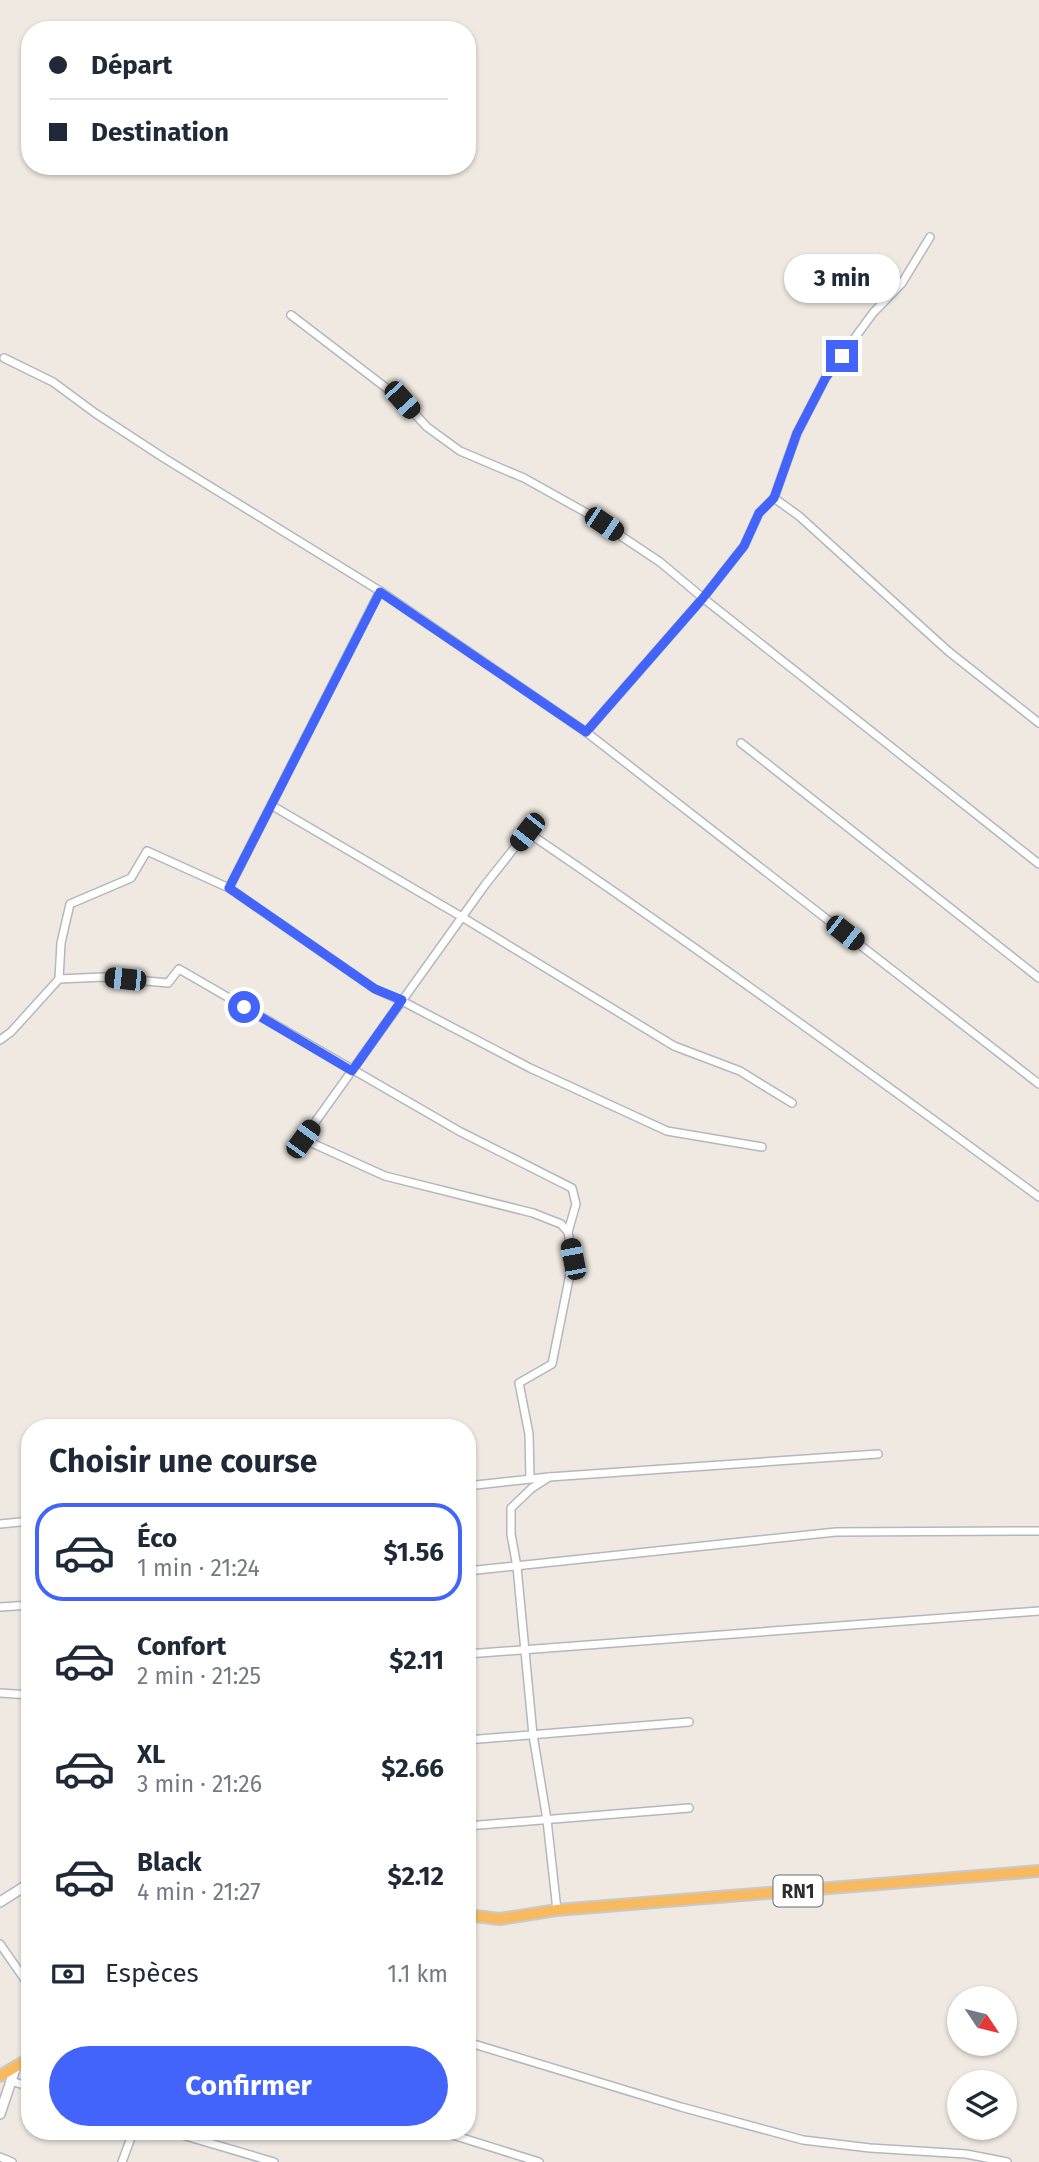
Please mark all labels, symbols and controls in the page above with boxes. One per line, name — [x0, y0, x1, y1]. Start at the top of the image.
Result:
text: Départ — [91, 50, 172, 81]
text: Destination — [91, 117, 229, 148]
callout: 3 min — [784, 254, 900, 304]
text: 3 min — [814, 264, 870, 292]
route end — [826, 340, 858, 372]
car — [381, 377, 424, 423]
car — [581, 504, 628, 544]
car — [506, 809, 549, 855]
car — [822, 912, 869, 954]
car — [104, 966, 147, 992]
route start — [228, 991, 260, 1023]
car — [283, 1116, 324, 1162]
car — [559, 1236, 588, 1282]
text: Choisir une course — [49, 1442, 317, 1480]
icon: car — [53, 1521, 116, 1584]
text: Éco — [137, 1523, 177, 1554]
text: $1.56 — [383, 1537, 444, 1568]
text: 1 min · 21:24 — [137, 1554, 260, 1582]
icon: car — [53, 1629, 116, 1692]
text: Confort — [137, 1631, 226, 1662]
text: $2.11 — [389, 1645, 444, 1676]
text: 2 min · 21:25 — [137, 1662, 261, 1690]
icon: car — [53, 1737, 116, 1800]
text: XL — [137, 1739, 165, 1770]
text: $2.66 — [381, 1753, 444, 1784]
text: 3 min · 21:26 — [137, 1770, 262, 1798]
icon: car — [53, 1845, 116, 1908]
text: Black — [137, 1847, 202, 1878]
text: $2.12 — [387, 1861, 444, 1892]
road number: RN1 — [774, 1876, 822, 1907]
text: 4 min · 21:27 — [137, 1878, 260, 1906]
icon: cash — [49, 1955, 87, 1993]
text: Espèces — [105, 1958, 199, 1989]
text: 1.1 km — [387, 1960, 448, 1988]
north arrow — [947, 1986, 1017, 2056]
map controls — [947, 1986, 1017, 2140]
button: Confirmer — [49, 2046, 448, 2126]
button: layers — [947, 2070, 1017, 2140]

